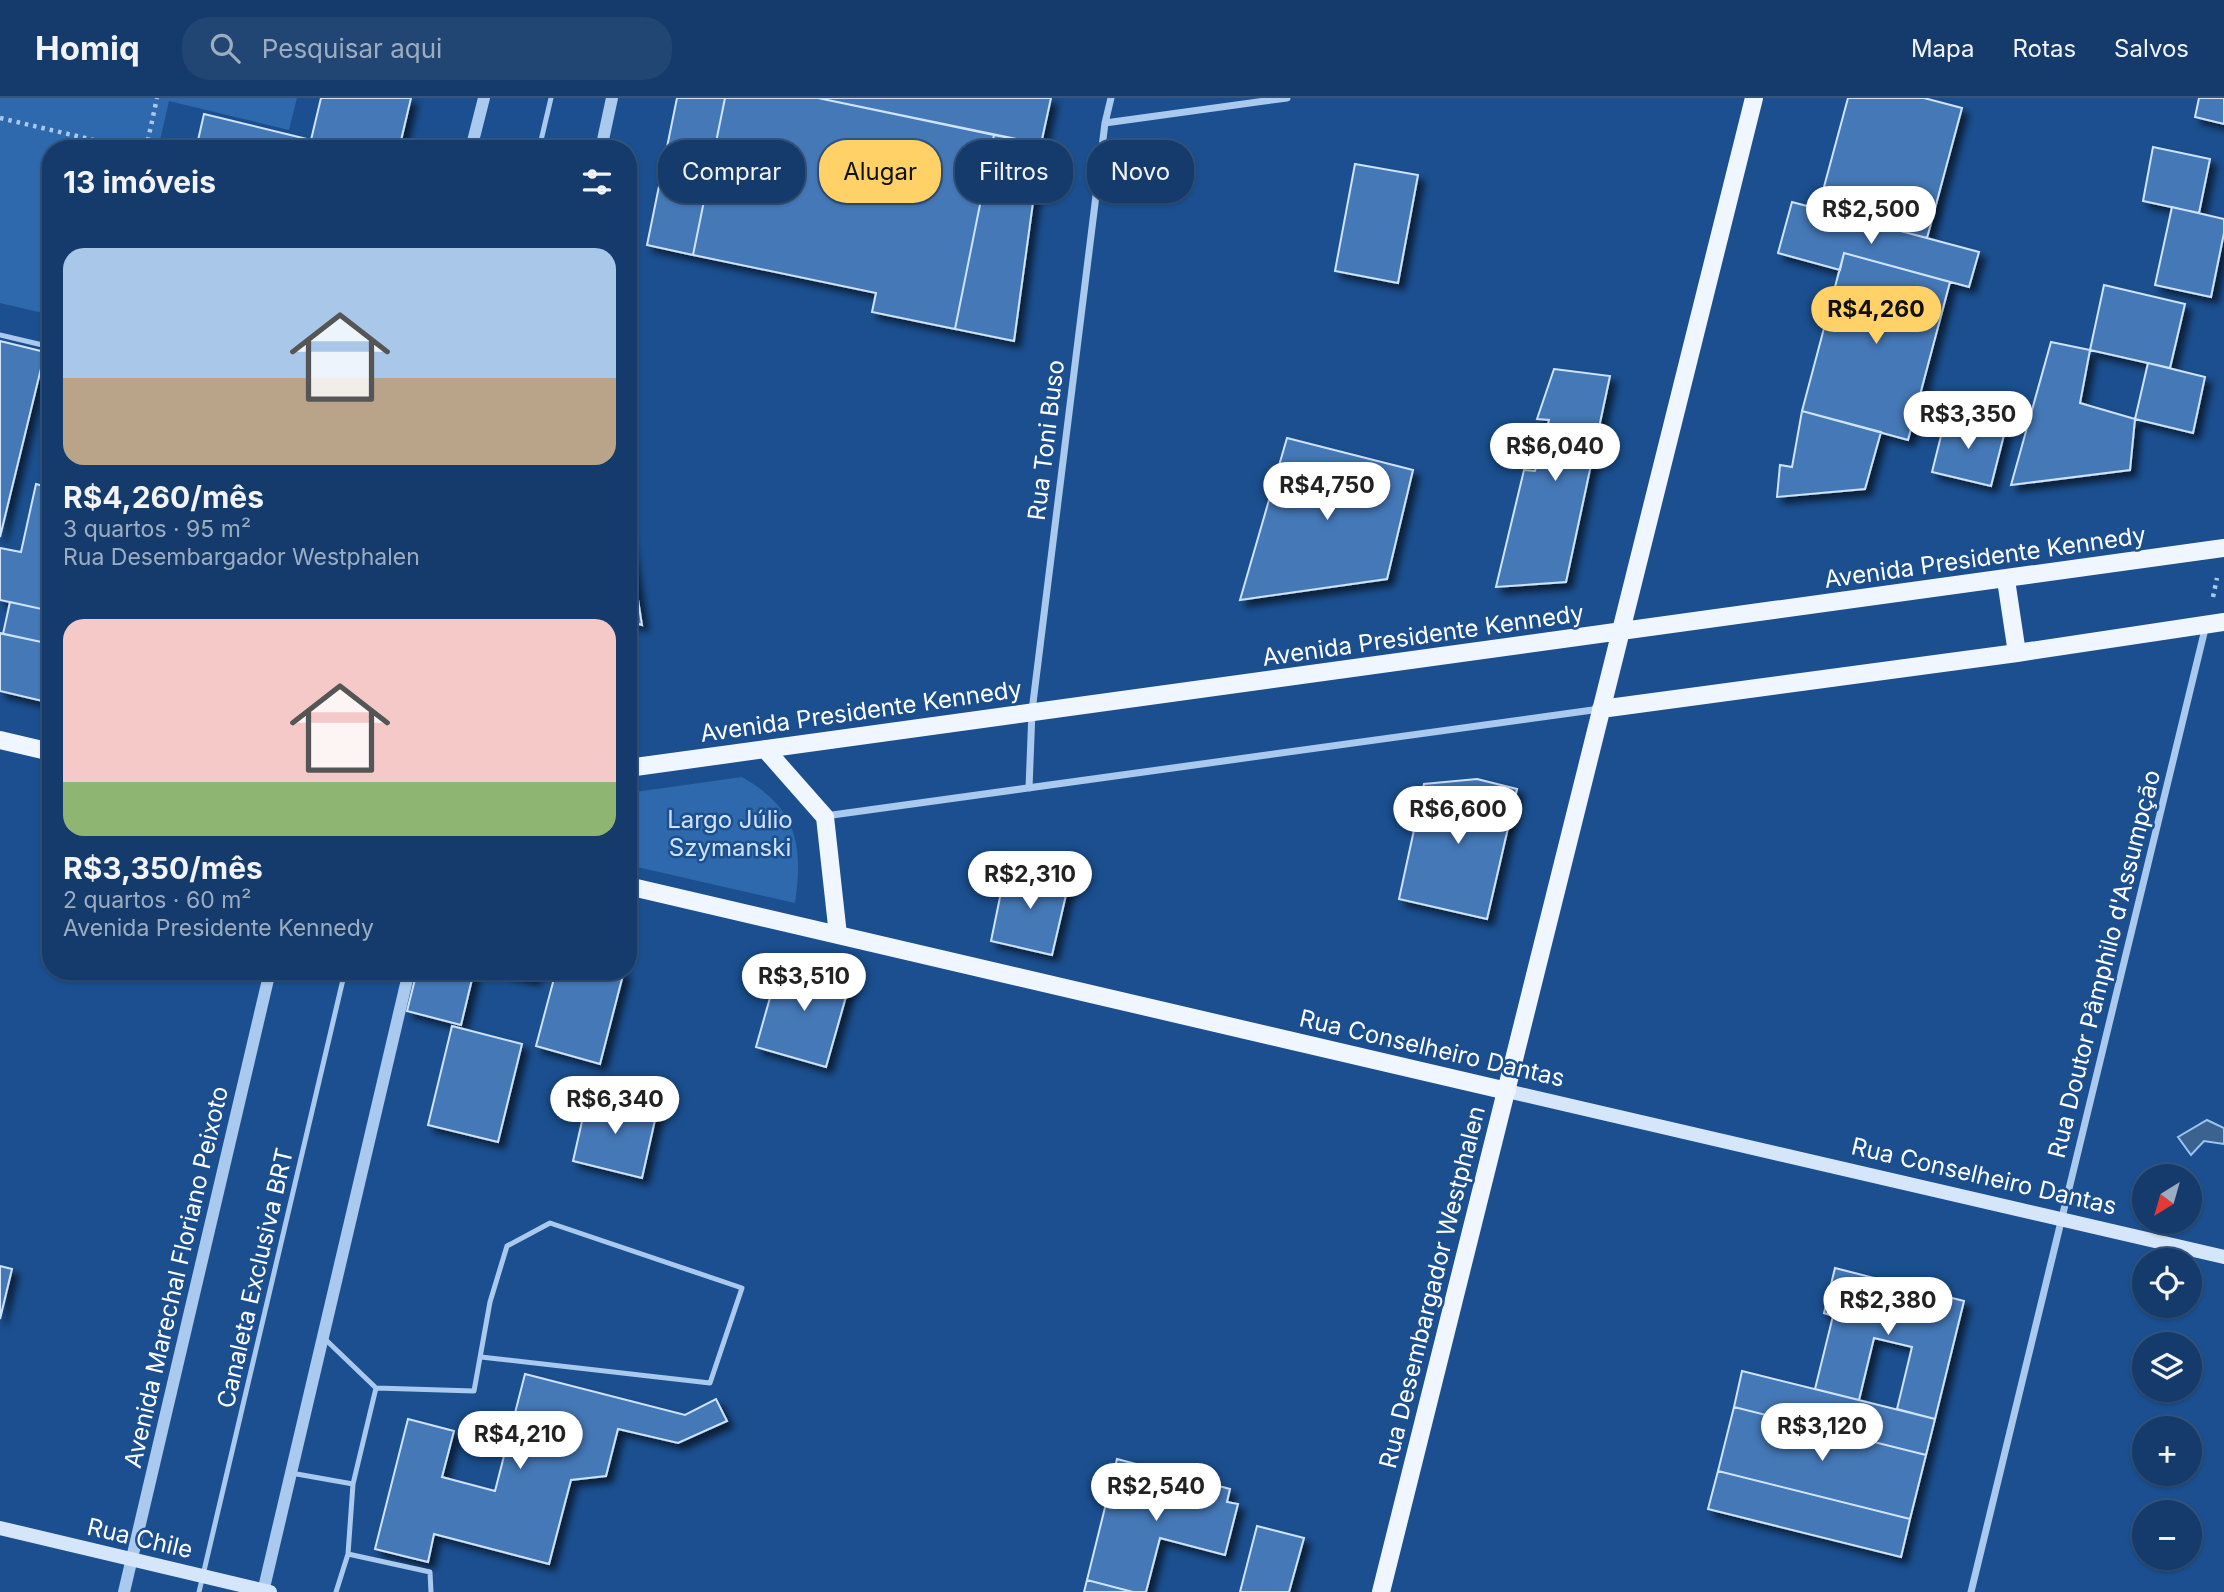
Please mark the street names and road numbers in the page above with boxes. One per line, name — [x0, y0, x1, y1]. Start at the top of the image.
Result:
street label: Rua Toni Buso — [1022, 358, 1070, 522]
street label: Avenida Presidente Kennedy — [1822, 520, 2148, 594]
street label: Avenida Presidente Kennedy — [1260, 598, 1586, 672]
street label: Avenida Presidente Kennedy — [698, 674, 1024, 748]
street label: Rua Doutor Pâmphilo d'Assumpção — [2042, 767, 2166, 1161]
street label: Rua Conselheiro Dantas — [1297, 1003, 1567, 1093]
street label: Avenida Marechal Floriano Peixoto — [118, 1083, 234, 1471]
street label: Rua Desembargador Westphalen — [1373, 1103, 1491, 1471]
street label: Rua Conselheiro Dantas — [1849, 1131, 2119, 1221]
street label: Canaleta Exclusiva BRT — [211, 1145, 299, 1411]
street label: Rua Chile — [85, 1512, 195, 1564]

